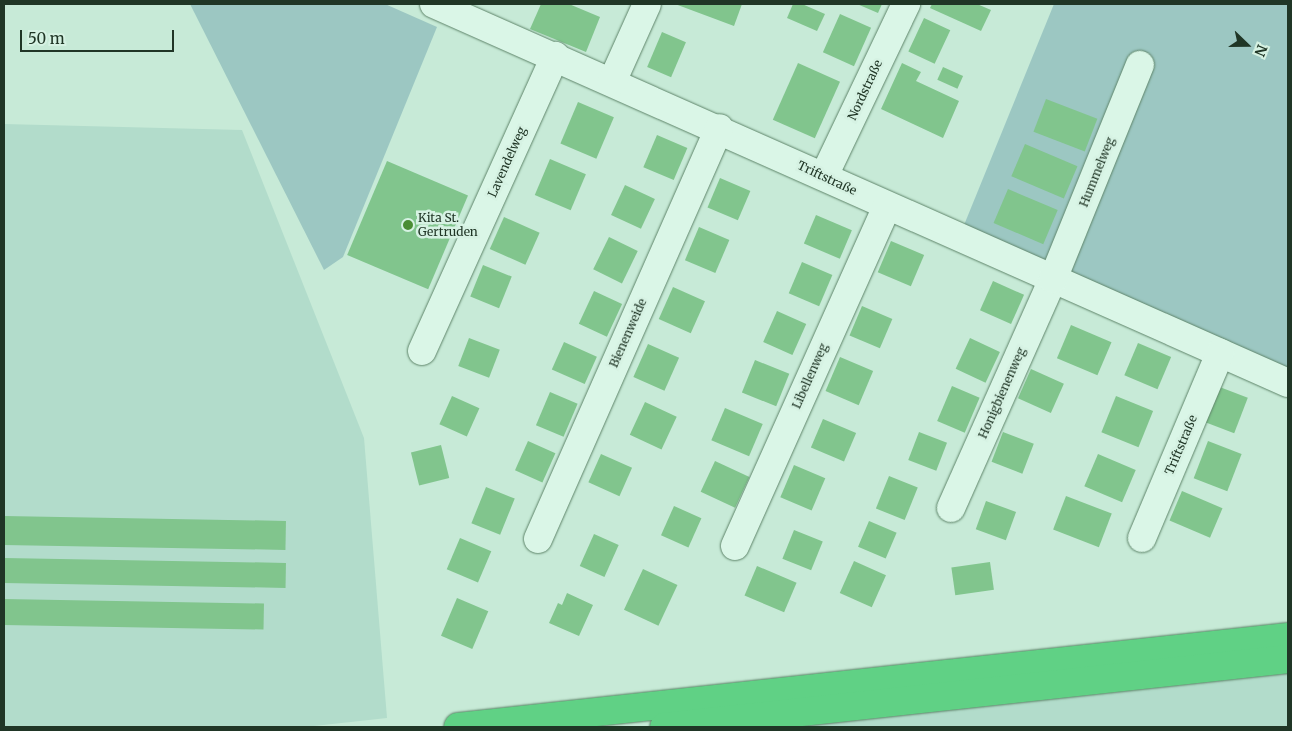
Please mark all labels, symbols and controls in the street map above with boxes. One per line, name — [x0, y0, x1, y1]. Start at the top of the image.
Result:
scale bar — [22, 20, 176, 52]
north arrow — [1222, 20, 1272, 70]
text: 50 m — [28, 29, 65, 48]
text: N — [1250, 42, 1271, 59]
street label: Nordstraße — [845, 57, 885, 123]
street label: Lavendelweg — [485, 124, 529, 200]
street label: Hummelweg — [1076, 135, 1118, 209]
street label: Triftstraße — [795, 158, 859, 198]
place label: Kita St. Gertruden — [418, 211, 478, 239]
marker: Kita St. Gertruden — [402, 219, 414, 231]
street label: Bienenweide — [606, 296, 650, 370]
street label: Libellenweg — [789, 341, 831, 411]
street label: Honigbienenweg — [975, 345, 1029, 441]
street label: Triftstraße — [1162, 413, 1200, 477]

